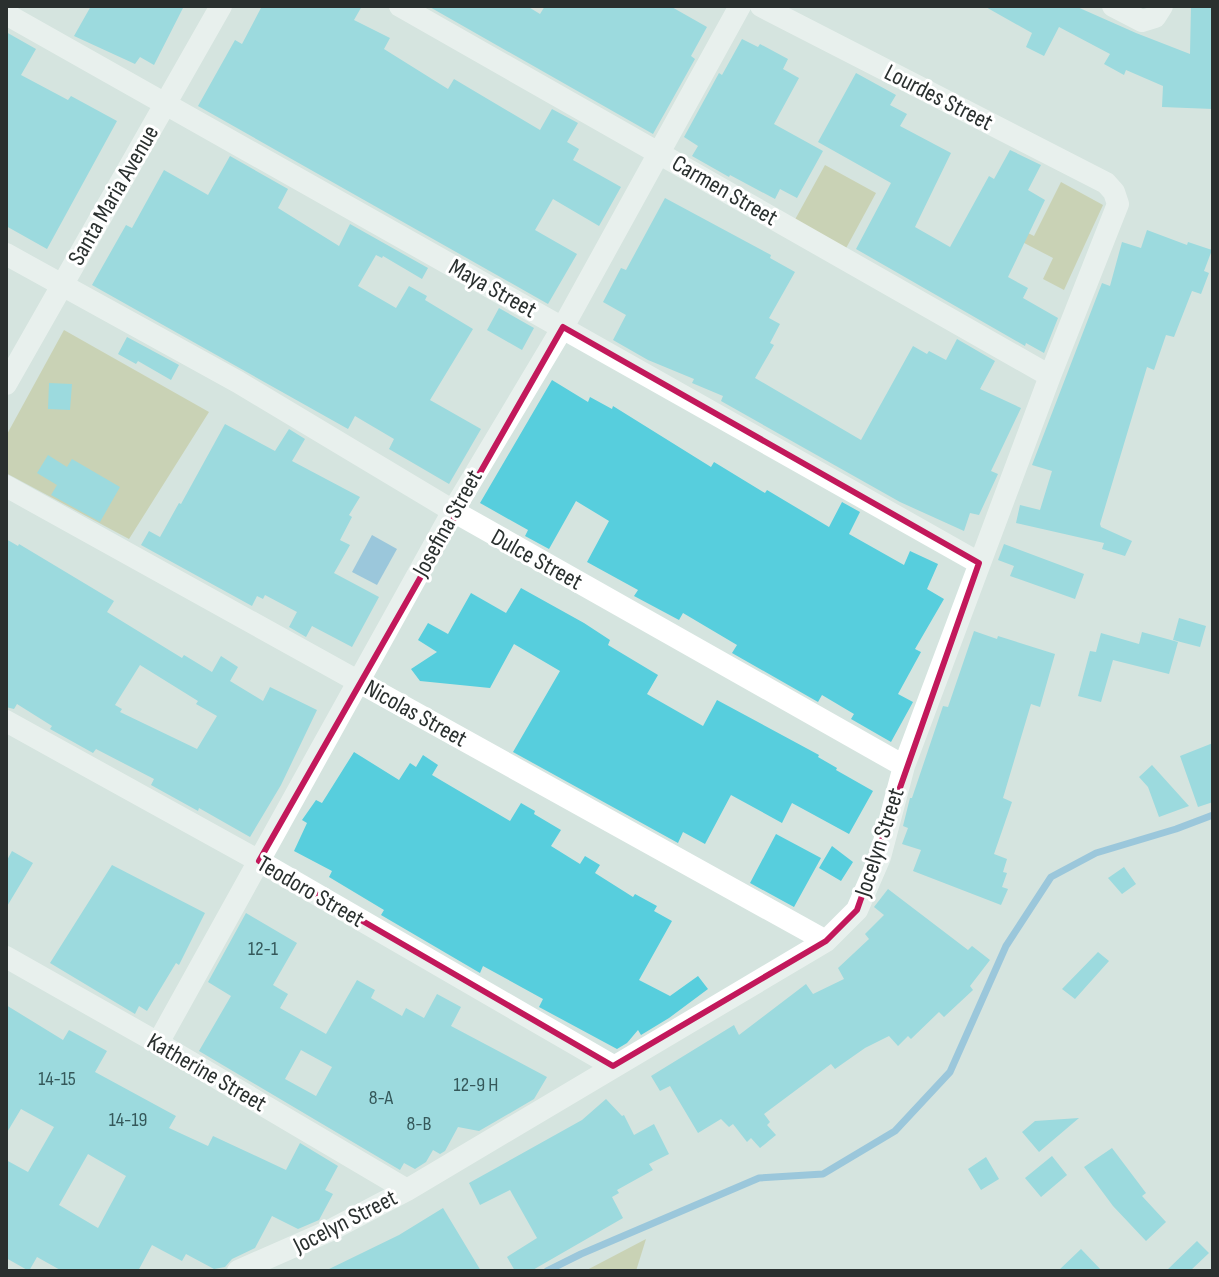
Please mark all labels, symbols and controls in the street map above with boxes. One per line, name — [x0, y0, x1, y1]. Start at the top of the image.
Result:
street label: Lourdes Street — [880, 58, 998, 137]
street label: Santa Maria Avenue — [62, 120, 165, 270]
street label: Carmen Street — [667, 149, 783, 232]
street label: Maya Street — [444, 252, 542, 324]
street label: Josefina Street — [406, 465, 489, 583]
street label: Dulce Street — [486, 523, 587, 596]
street label: Nicolas Street — [359, 673, 472, 753]
street label: Jocelyn Street — [848, 784, 911, 901]
street label: Teodoro Street — [252, 849, 369, 934]
house number: 12-1 — [248, 937, 278, 961]
street label: Katherine Street — [142, 1027, 272, 1118]
house number: 14-15 — [38, 1067, 76, 1091]
house number: 12-9 H — [453, 1073, 499, 1097]
house number: 8-A — [369, 1086, 394, 1110]
house number: 14-19 — [109, 1108, 147, 1132]
house number: 8-B — [406, 1112, 432, 1136]
street label: Jocelyn Street — [288, 1183, 402, 1260]

